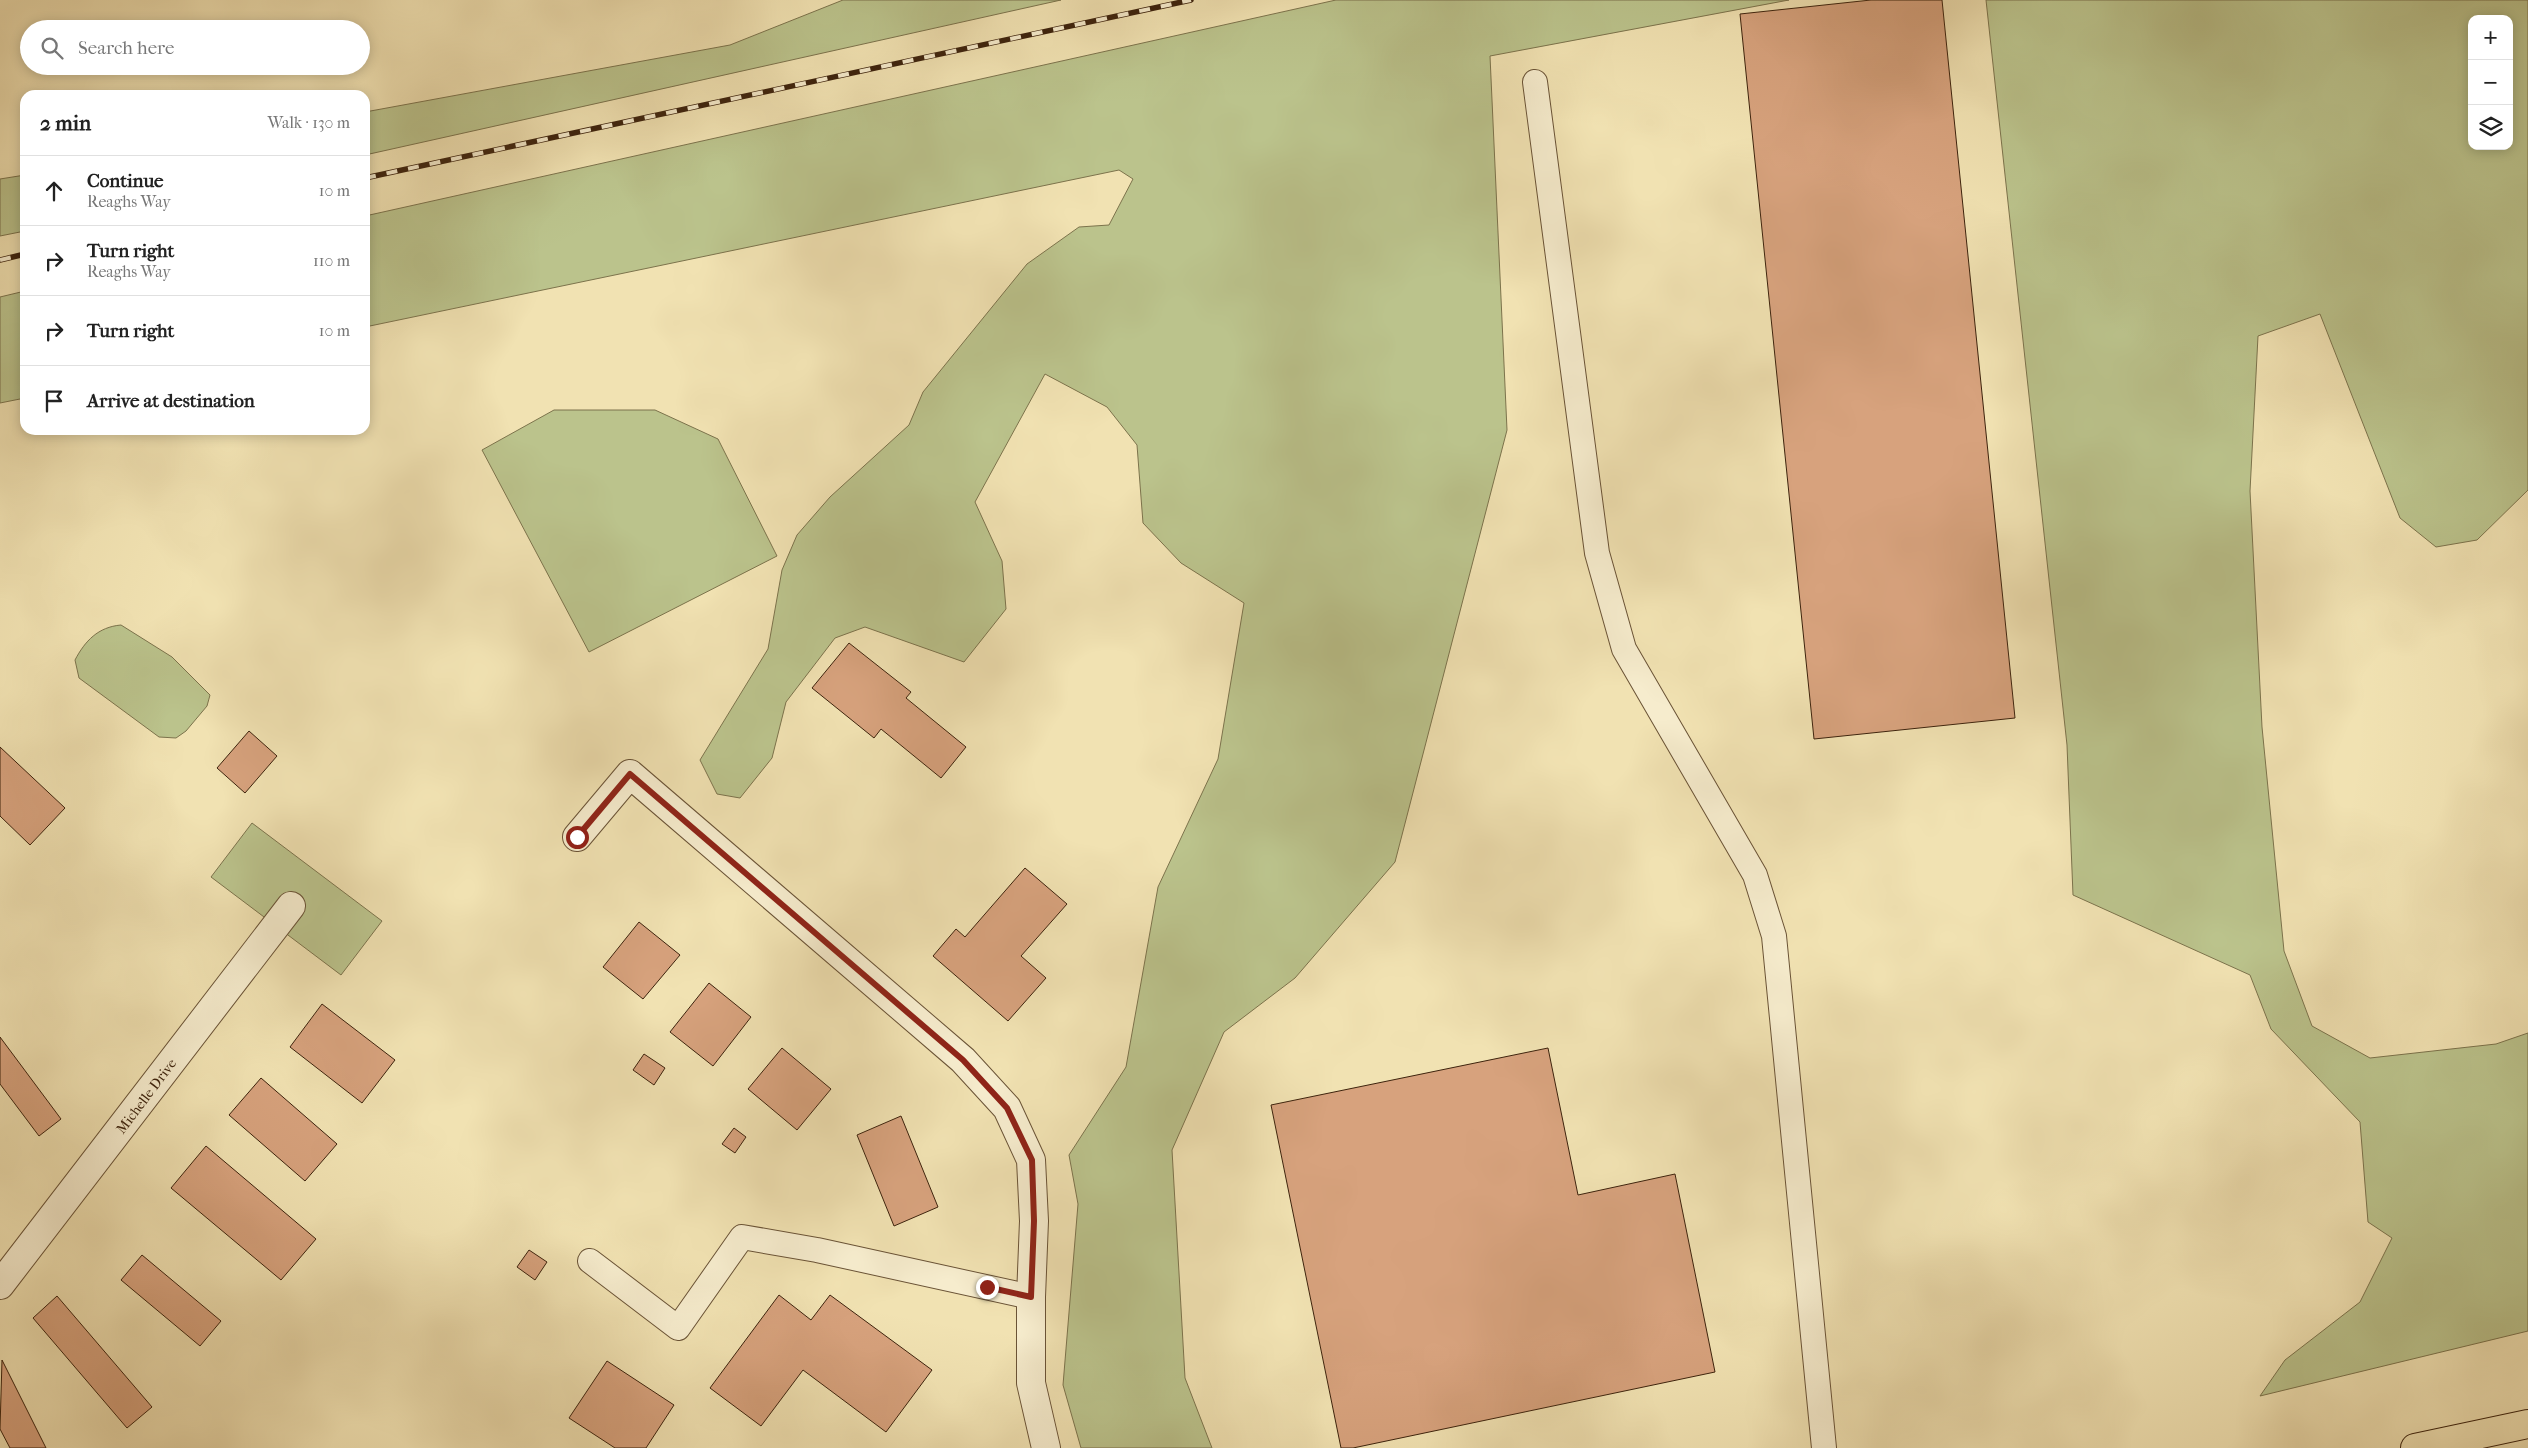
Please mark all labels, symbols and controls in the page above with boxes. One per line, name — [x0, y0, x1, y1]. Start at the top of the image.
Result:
map controls — [2468, 15, 2513, 150]
button: + — [2468, 15, 2513, 60]
search box — [20, 20, 370, 75]
icon: search — [38, 34, 66, 62]
text: Search here — [78, 37, 174, 59]
button: − — [2468, 60, 2513, 105]
button: layers — [2468, 105, 2513, 150]
text: 2 min — [40, 111, 91, 135]
text: Walk · 130 m — [267, 113, 350, 132]
text: Continue — [87, 170, 163, 192]
icon: ahead — [40, 177, 68, 205]
text: 10 m — [319, 181, 350, 200]
text: Reaghs Way — [87, 192, 171, 211]
text: Turn right — [87, 240, 174, 262]
icon: right — [40, 247, 68, 275]
text: 110 m — [313, 251, 350, 270]
text: Reaghs Way — [87, 262, 171, 281]
icon: right — [40, 317, 68, 345]
text: Turn right — [87, 320, 174, 342]
text: 10 m — [319, 321, 350, 340]
icon: arrive — [40, 387, 68, 415]
text: Arrive at destination — [87, 390, 255, 412]
route start — [566, 826, 589, 849]
street label: Michelle Drive — [113, 1055, 180, 1137]
route end — [976, 1276, 999, 1299]

